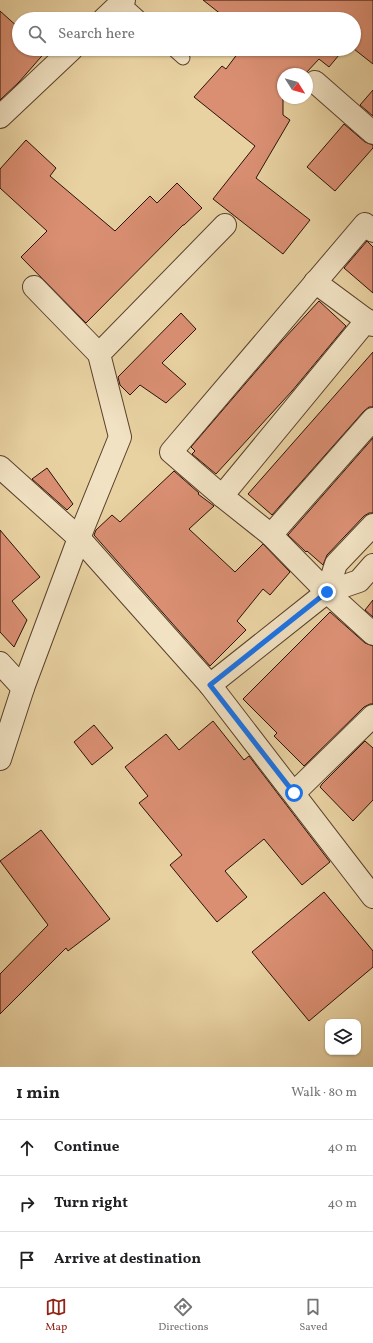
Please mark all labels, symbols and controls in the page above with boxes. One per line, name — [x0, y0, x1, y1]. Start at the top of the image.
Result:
search box — [12, 12, 361, 56]
icon: search — [26, 23, 48, 45]
text: Search here — [58, 24, 135, 45]
north arrow — [277, 68, 313, 104]
route end — [318, 583, 336, 601]
route start — [285, 784, 303, 802]
map controls — [325, 1019, 361, 1055]
button: layers — [325, 1019, 361, 1055]
text: 1 min — [16, 1082, 60, 1105]
text: Walk · 80 m — [291, 1084, 357, 1102]
icon: ahead — [16, 1137, 38, 1159]
text: Continue — [54, 1137, 119, 1158]
text: 40 m — [328, 1139, 357, 1157]
icon: right — [16, 1193, 38, 1215]
text: Turn right — [54, 1193, 128, 1214]
text: 40 m — [328, 1195, 357, 1213]
icon: arrive — [16, 1249, 38, 1271]
text: Arrive at destination — [54, 1249, 201, 1270]
tab: Map — [45, 1296, 67, 1335]
tab: Directions — [158, 1296, 209, 1335]
tab: Saved — [299, 1296, 328, 1335]

